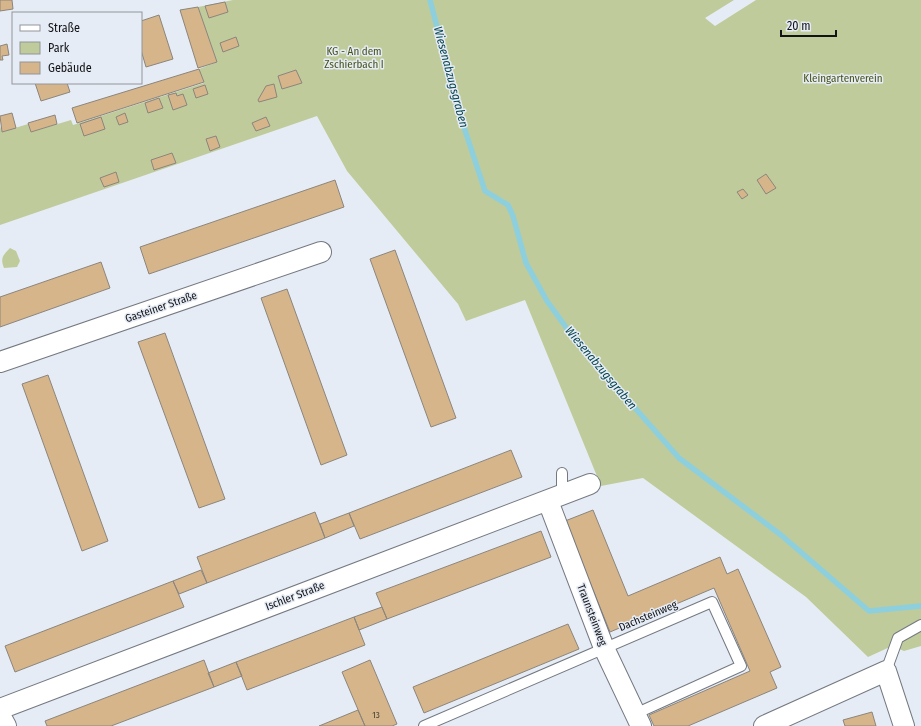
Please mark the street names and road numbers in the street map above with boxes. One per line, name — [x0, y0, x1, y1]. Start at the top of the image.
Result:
street label: Gasteiner Straße — [123, 289, 199, 325]
street label: Ischler Straße — [264, 579, 326, 613]
street label: Traunsteinweg — [574, 582, 610, 649]
street label: Dachsteinweg — [617, 598, 680, 634]

